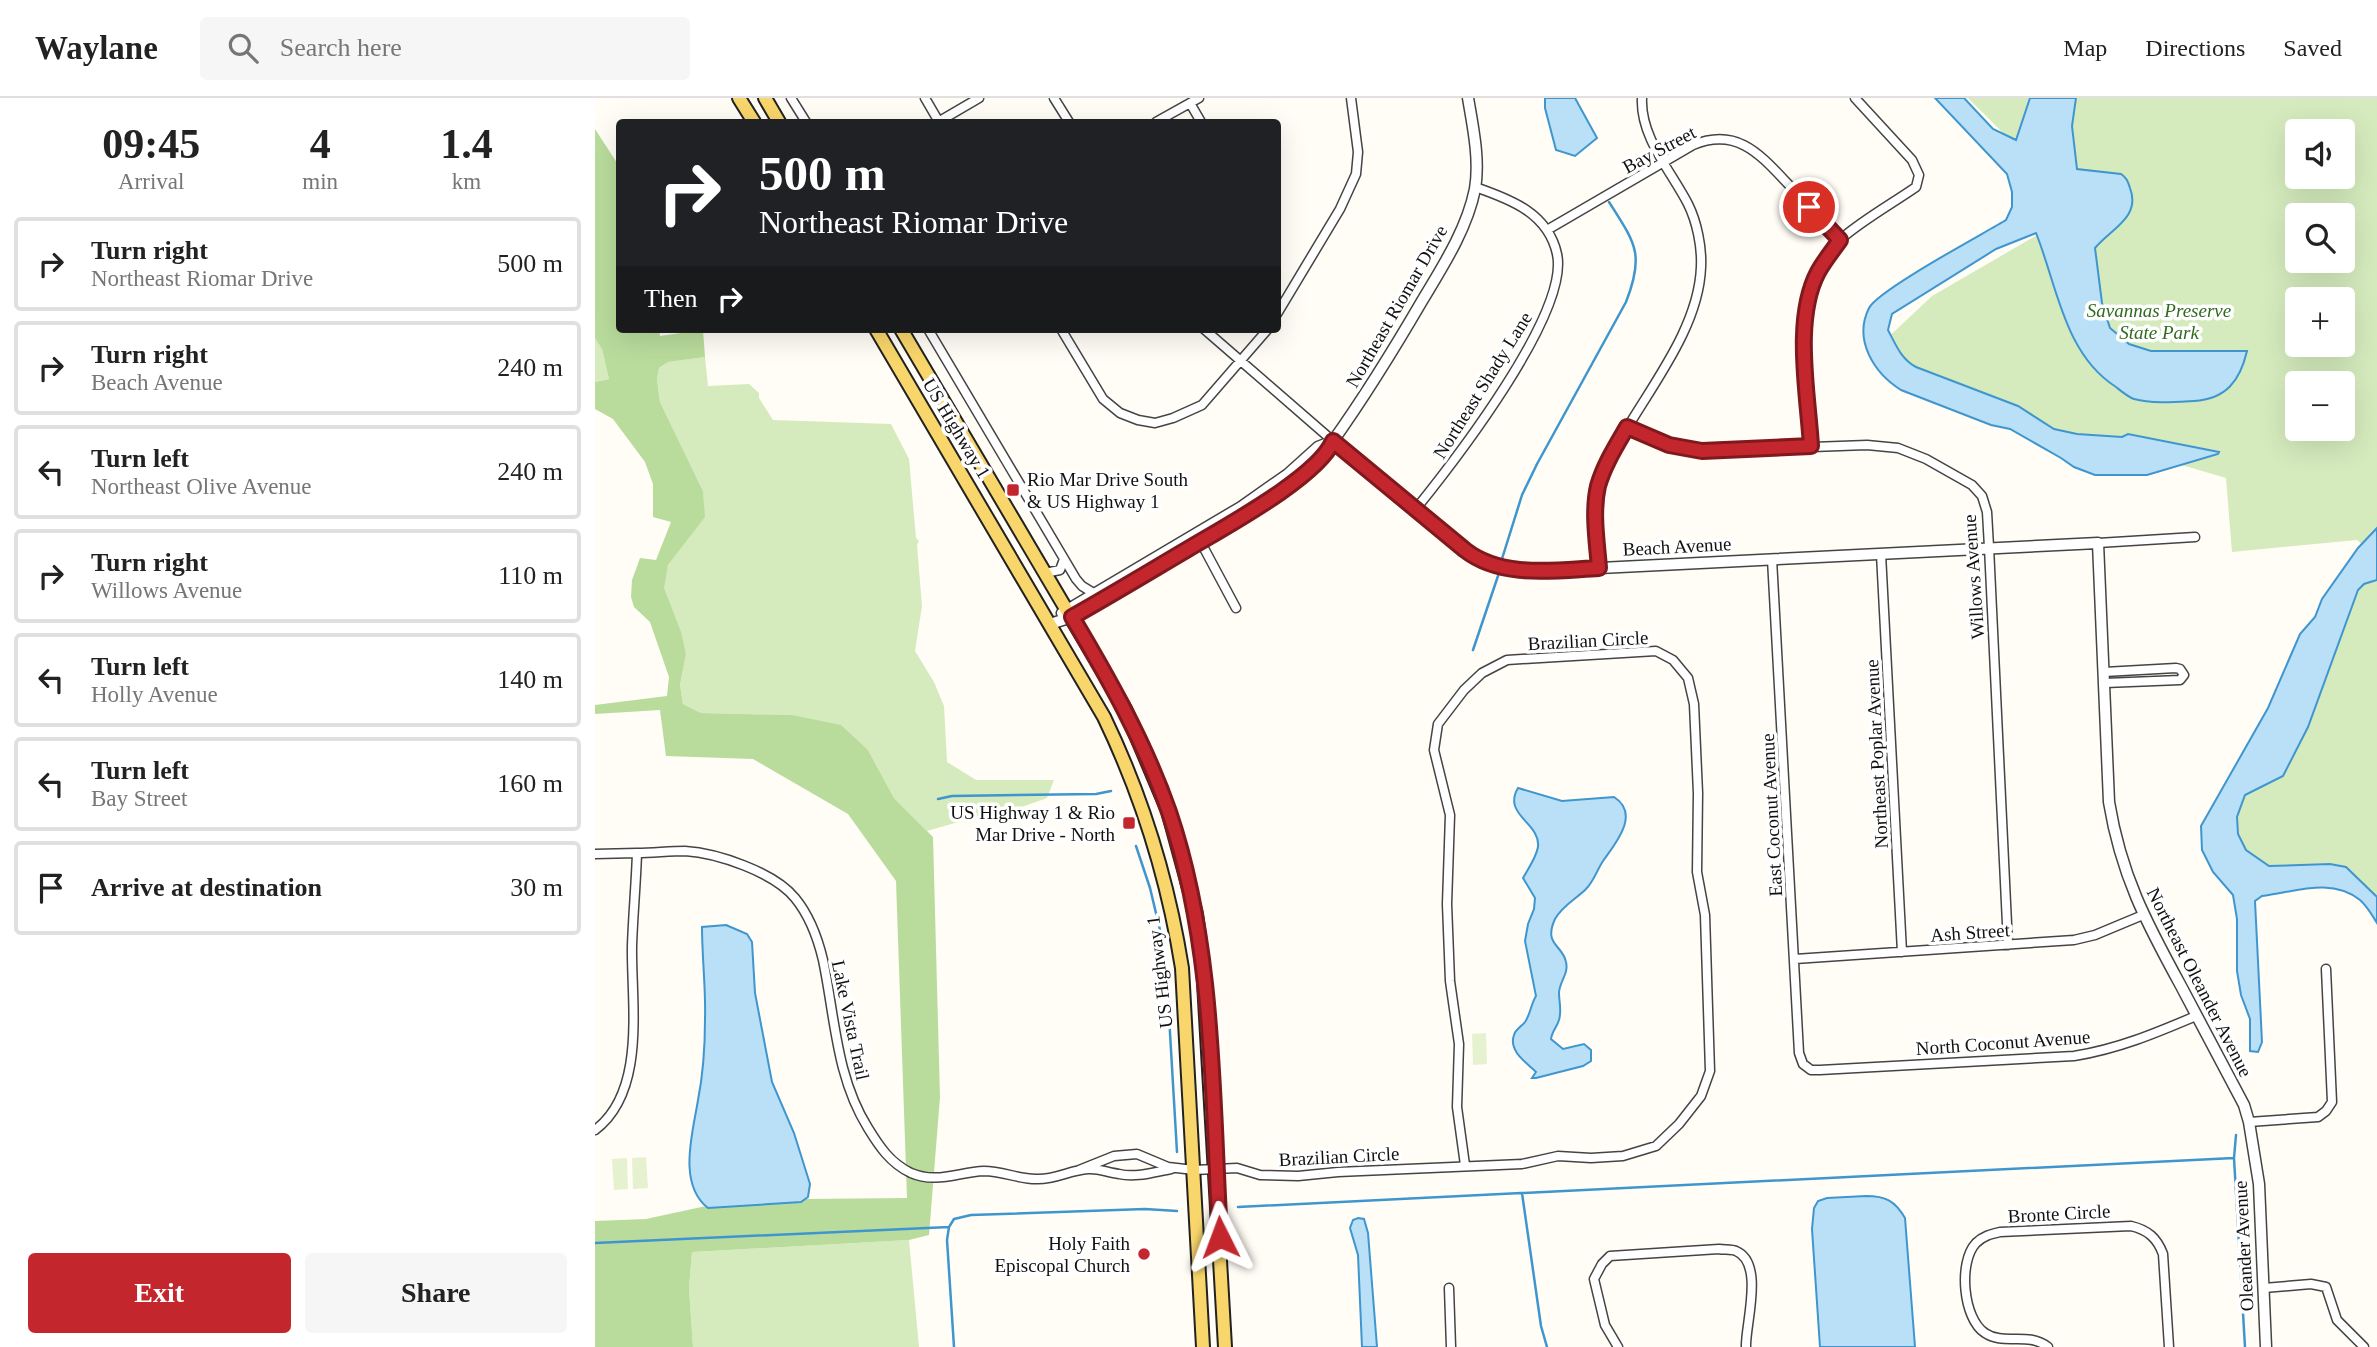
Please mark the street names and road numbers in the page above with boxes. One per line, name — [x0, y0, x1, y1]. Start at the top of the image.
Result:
street label: Bay Street — [1619, 121, 1700, 177]
street label: Northeast Riomar Drive — [1341, 221, 1451, 391]
street label: Northeast Shady Lane — [1429, 308, 1536, 462]
street label: US Highway 1 — [918, 374, 995, 482]
street label: Willows Avenue — [1959, 514, 1988, 640]
street label: Beach Avenue — [1622, 533, 1732, 560]
street label: Brazilian Circle — [1527, 627, 1649, 654]
street label: Northeast Poplar Avenue — [1861, 659, 1892, 849]
street label: East Coconut Avenue — [1757, 733, 1786, 897]
street label: Northeast Oleander Avenue — [2143, 884, 2256, 1080]
street label: US Highway 1 — [1142, 915, 1177, 1029]
street label: Ash Street — [1930, 919, 2011, 946]
street label: Lake Vista Trail — [828, 958, 873, 1082]
street label: North Coconut Avenue — [1915, 1026, 2091, 1059]
street label: Brazilian Circle — [1278, 1143, 1400, 1170]
street label: Oleander Avenue — [2230, 1180, 2257, 1312]
street label: Bronte Circle — [2007, 1200, 2111, 1227]

